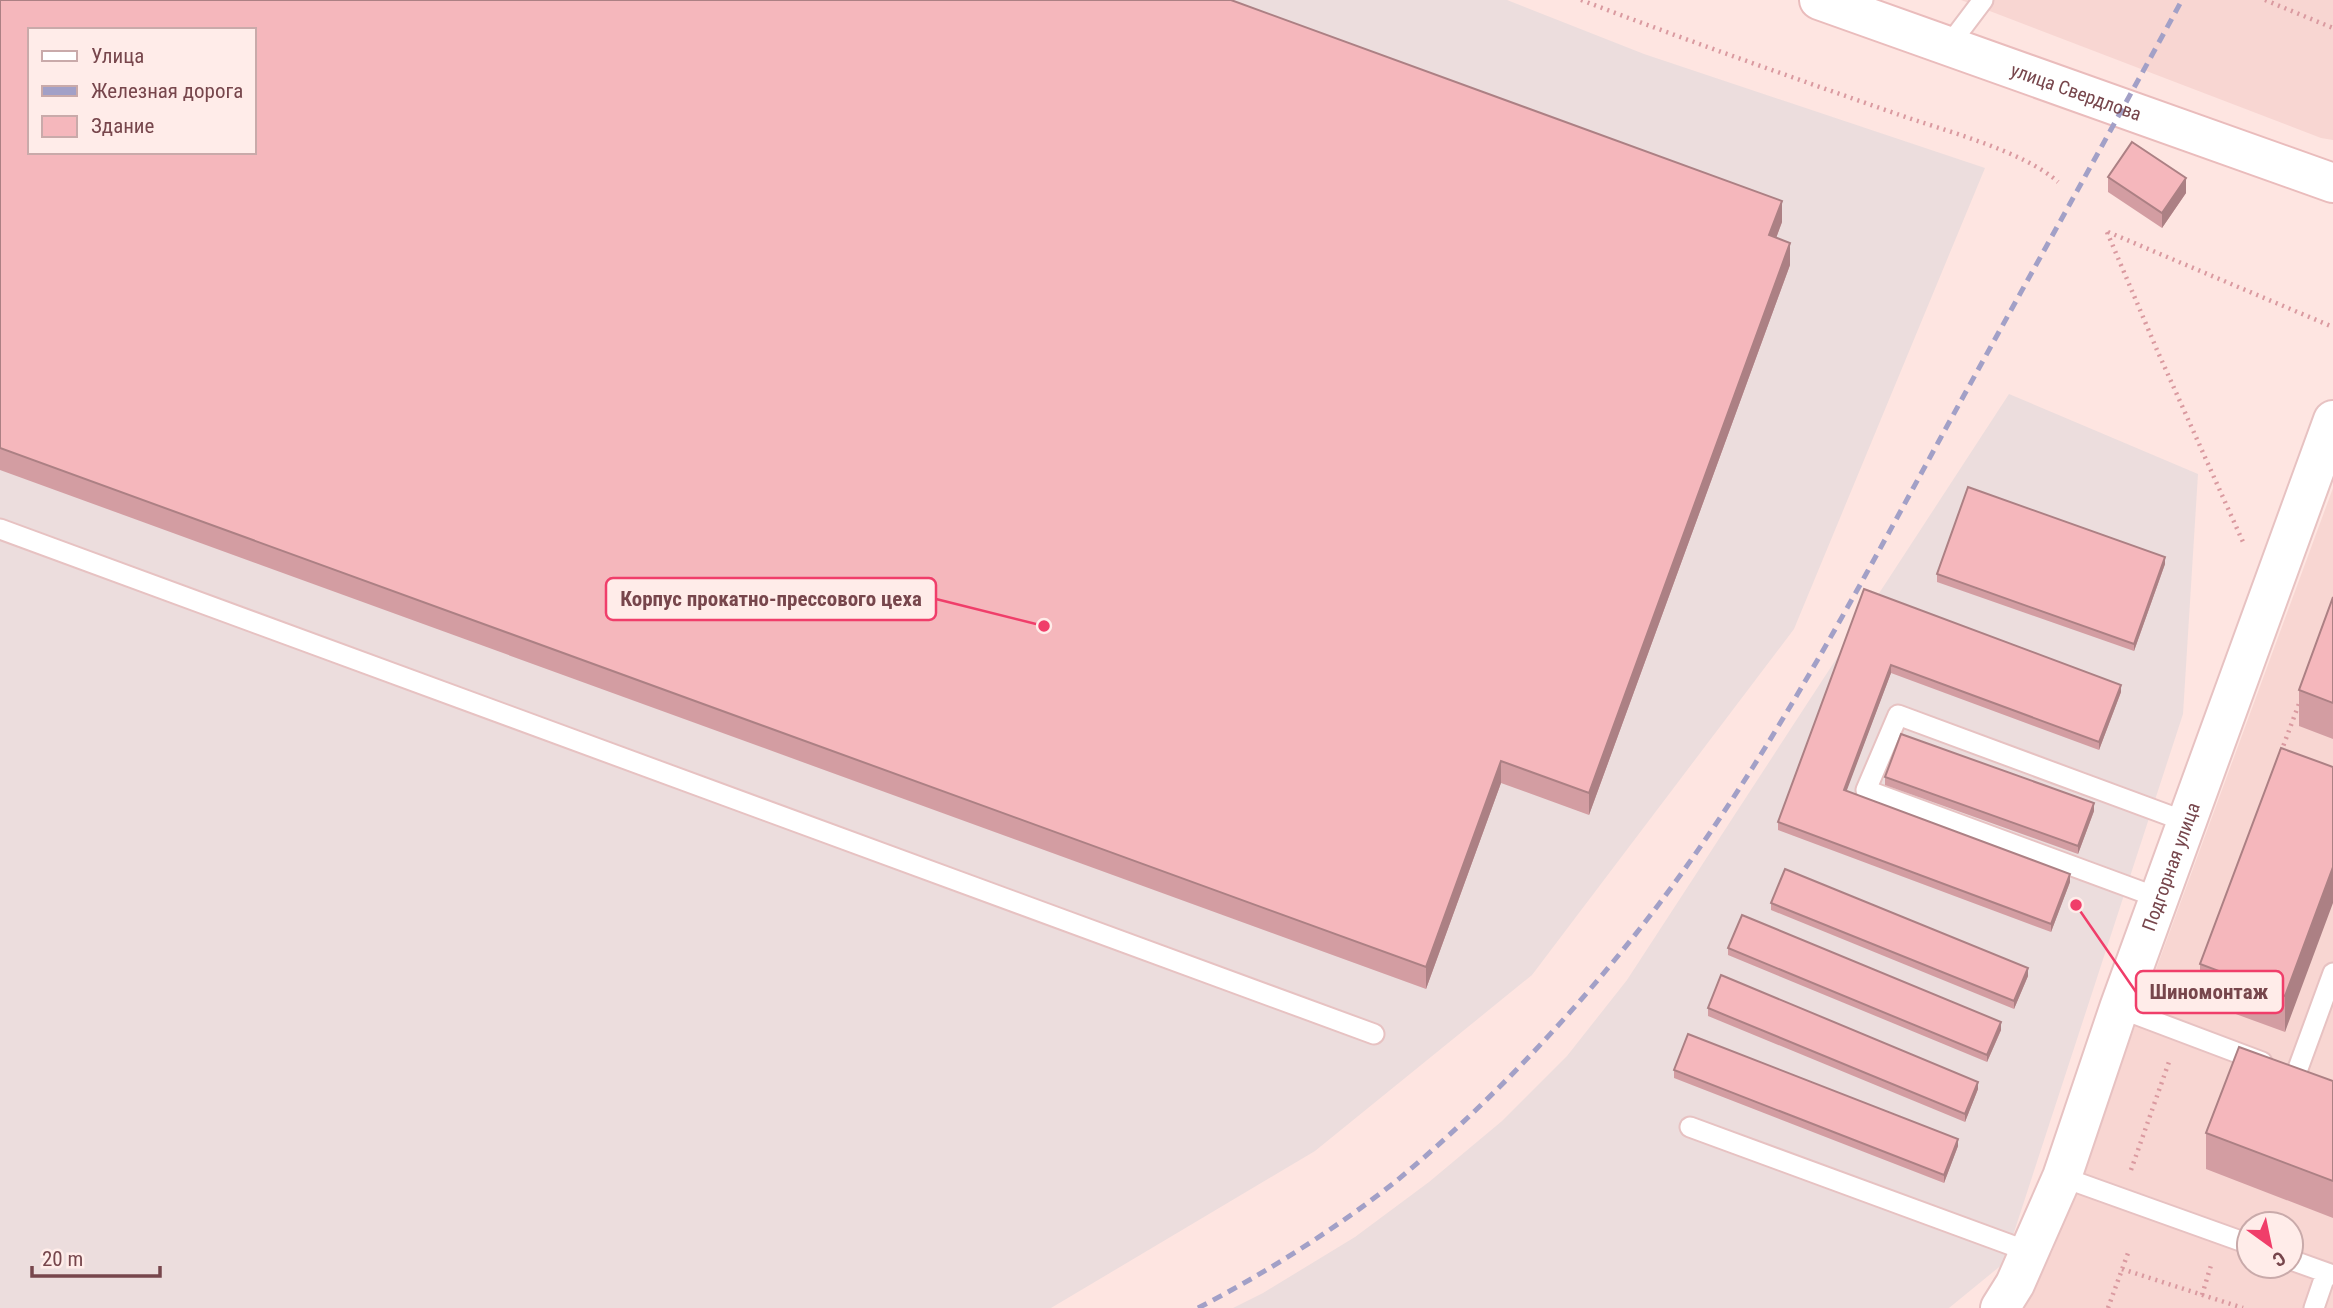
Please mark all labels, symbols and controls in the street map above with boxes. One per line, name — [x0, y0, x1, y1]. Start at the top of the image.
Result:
legend — [28, 28, 256, 154]
text: Улица — [91, 44, 144, 68]
street label: улица Свердлова — [2008, 58, 2145, 125]
text: Железная дорога — [91, 79, 243, 103]
text: Здание — [91, 114, 155, 138]
callout: Корпус прокатно-прессового цеха — [606, 578, 936, 620]
text: Корпус прокатно-прессового цеха — [620, 587, 922, 611]
street label: Подгорная улица — [2137, 799, 2204, 934]
callout: Шиномонтаж — [2136, 971, 2283, 1013]
text: Шиномонтаж — [2150, 980, 2269, 1004]
north arrow — [2235, 1210, 2305, 1280]
scale bar — [32, 1234, 159, 1278]
text: С — [2268, 1246, 2290, 1272]
text: 20 m — [42, 1247, 83, 1271]

